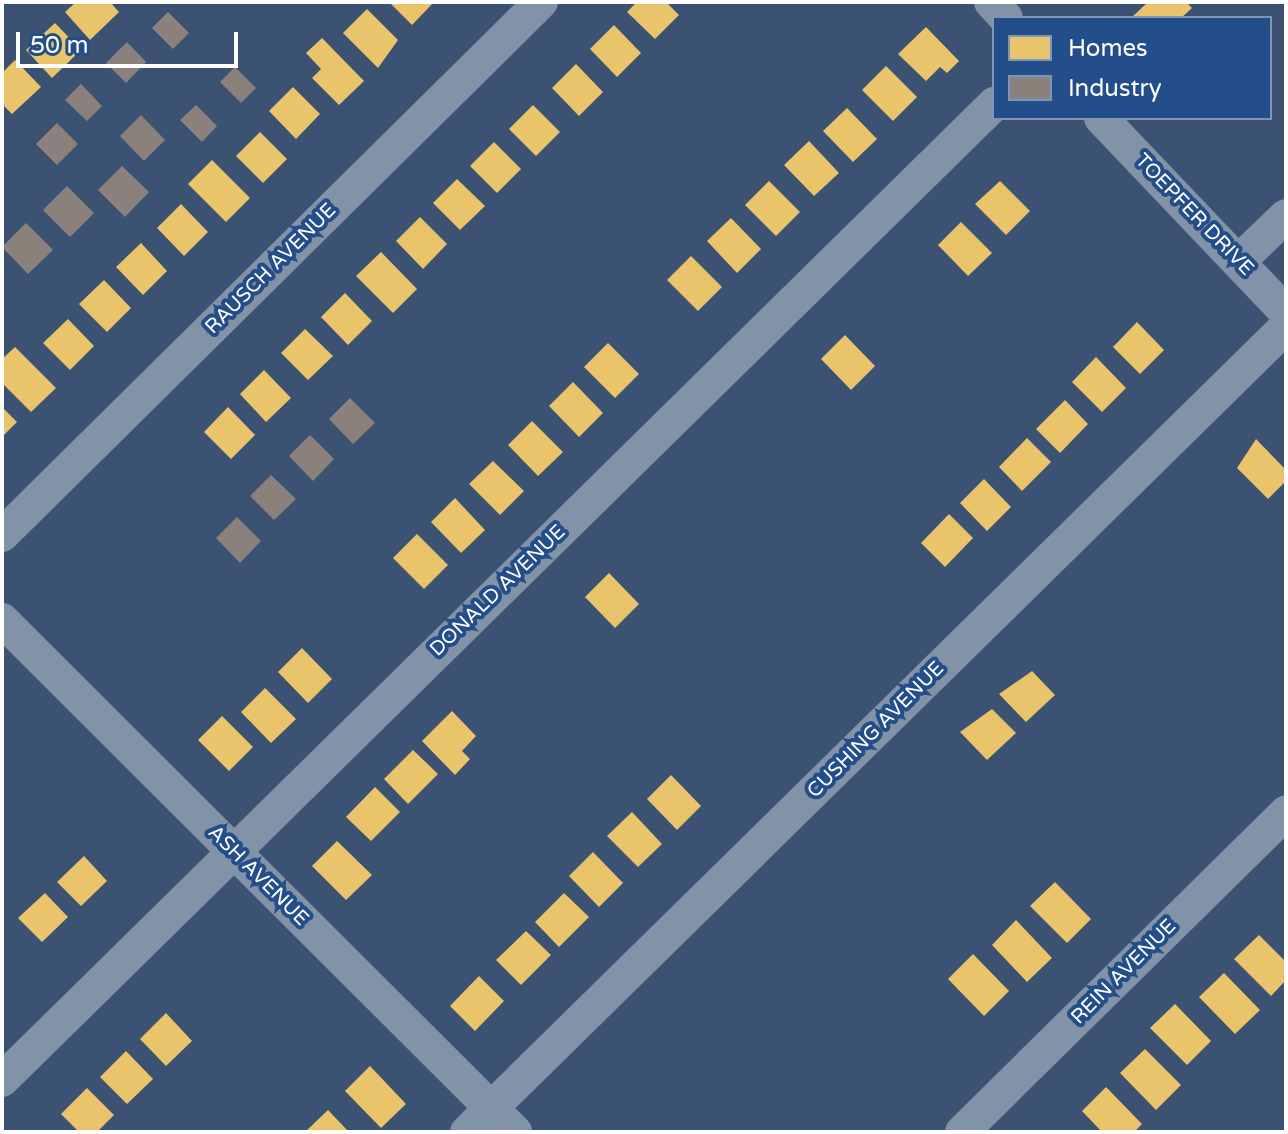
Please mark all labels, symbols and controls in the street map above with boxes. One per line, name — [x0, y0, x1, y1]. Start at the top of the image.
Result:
scale bar — [20, 16, 242, 66]
legend — [992, 16, 1272, 120]
text: 50 m — [30, 31, 88, 60]
text: Homes — [1068, 34, 1148, 63]
text: Industry — [1068, 74, 1162, 103]
street label: TOEPFER DRIVE — [1130, 149, 1258, 281]
street label: RAUSCH AVENUE — [201, 199, 341, 339]
street label: DONALD AVENUE — [425, 520, 571, 662]
street label: CUSHING AVENUE — [803, 657, 949, 803]
street label: ASH AVENUE — [203, 821, 313, 931]
street label: REIN AVENUE — [1067, 915, 1181, 1029]

